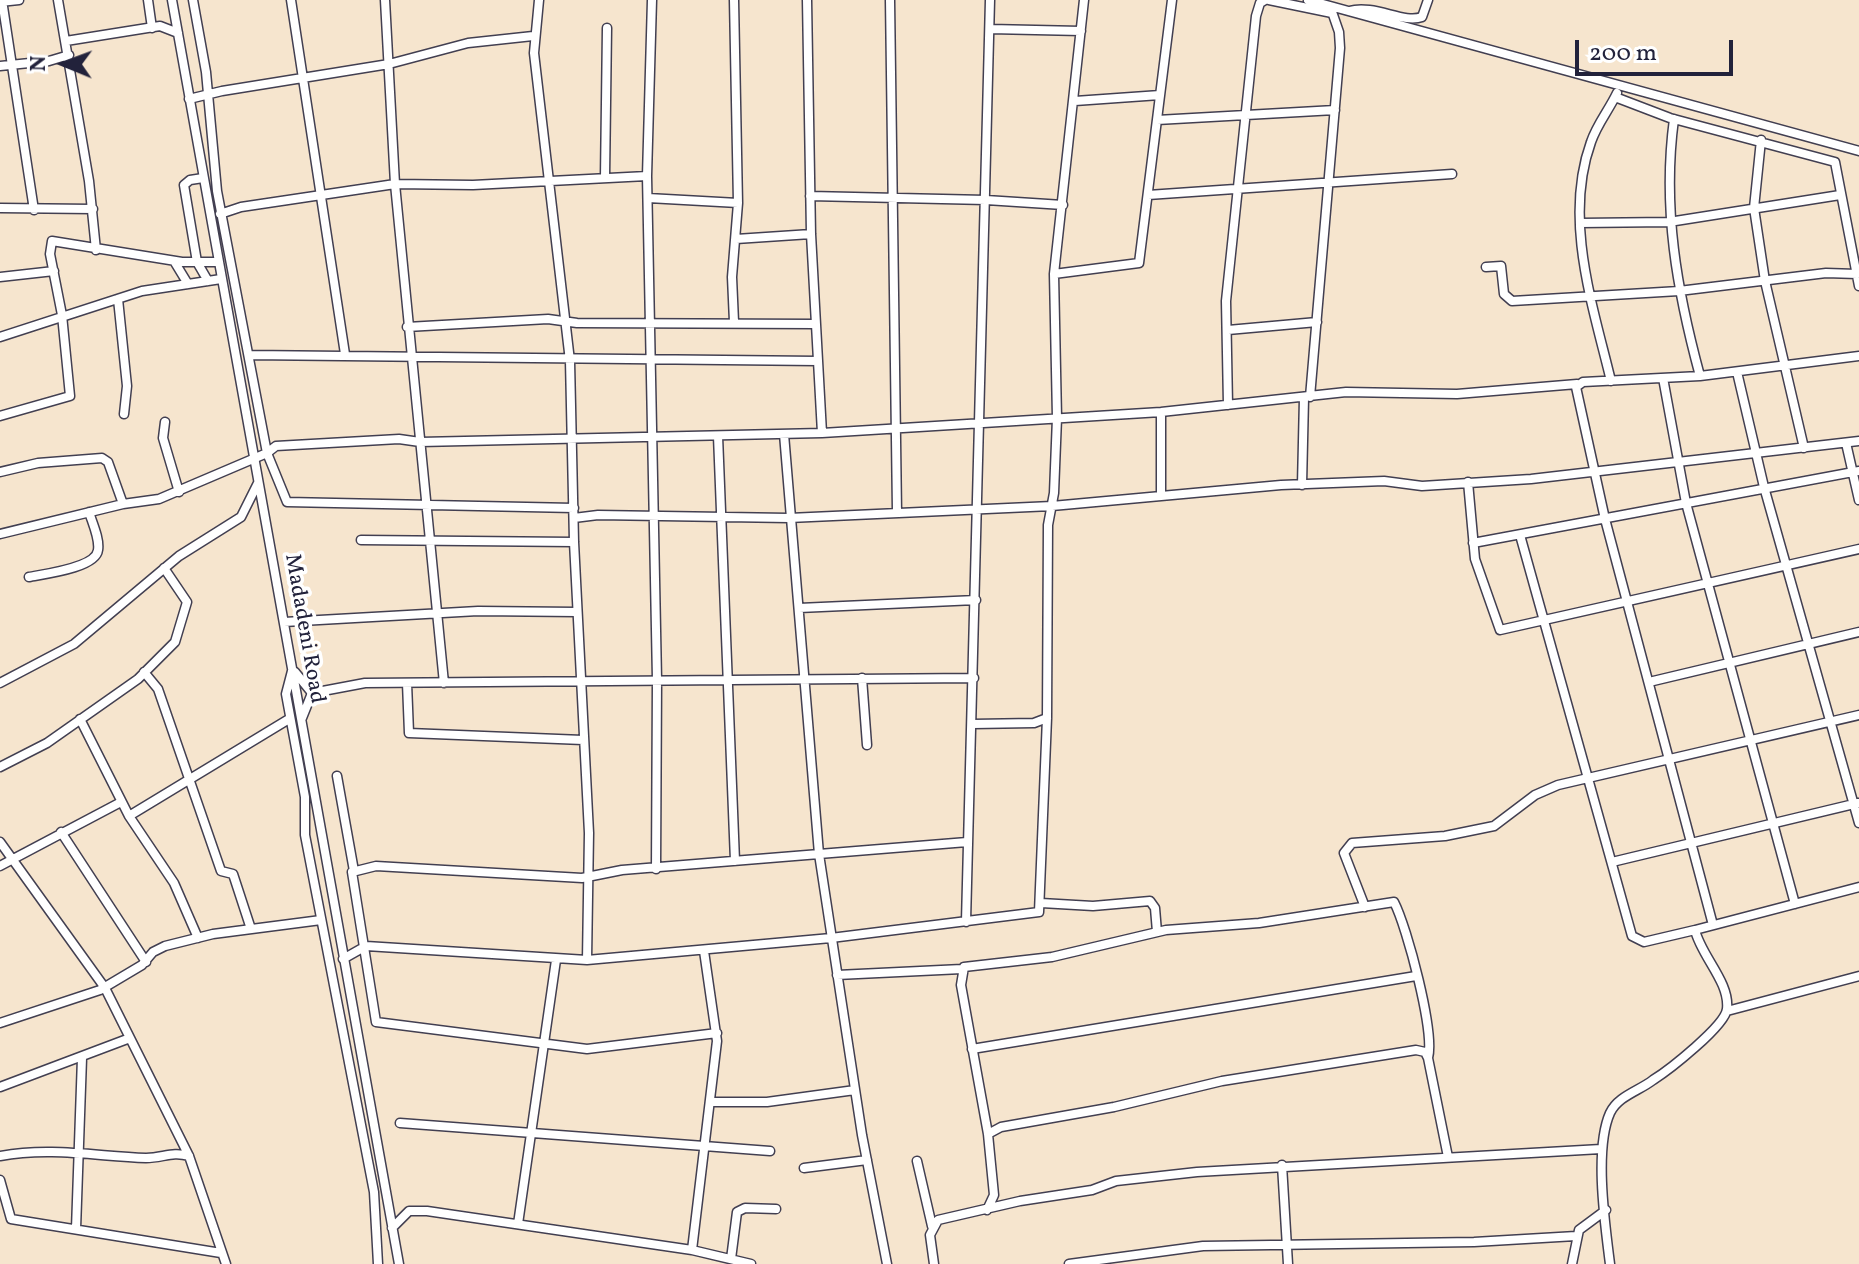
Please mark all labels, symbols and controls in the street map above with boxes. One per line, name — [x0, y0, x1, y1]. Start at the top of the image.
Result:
north arrow — [24, 24, 104, 104]
scale bar — [1579, 24, 1737, 74]
text: 200 m — [1589, 37, 1657, 71]
text: N — [24, 55, 55, 72]
street label: Madadeni Road — [277, 552, 329, 706]

